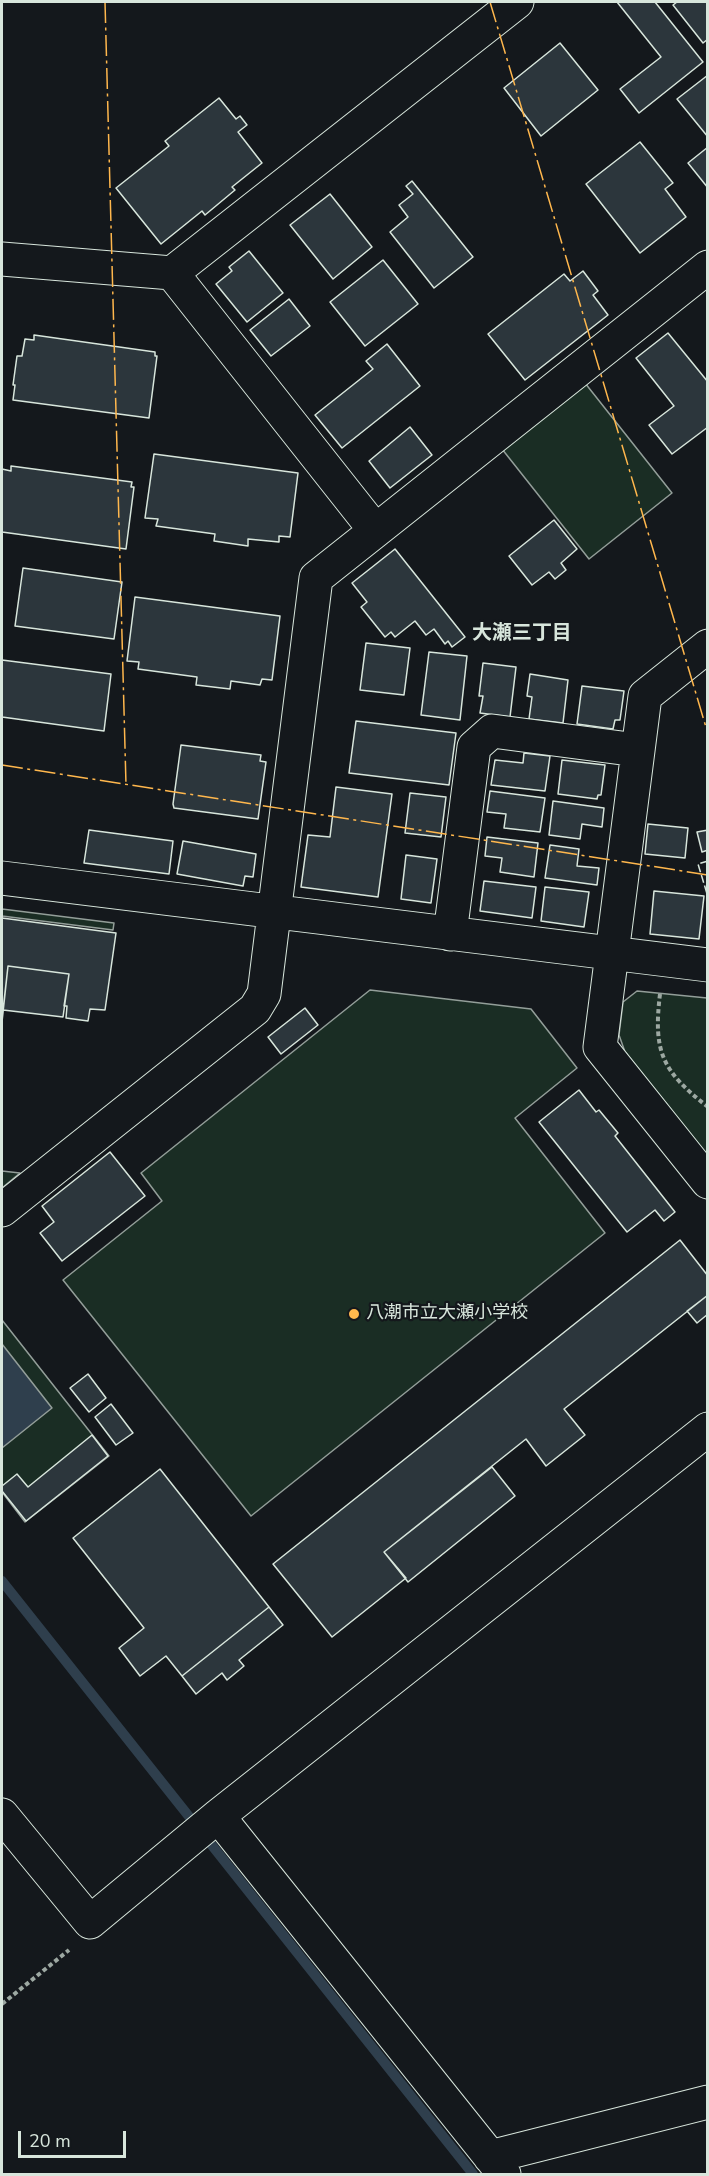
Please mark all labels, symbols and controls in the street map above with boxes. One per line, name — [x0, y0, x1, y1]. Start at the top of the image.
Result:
district label: 大瀬三丁目 — [472, 622, 572, 646]
place label: 八潮市立大瀬小学校 — [366, 1303, 528, 1325]
marker: 八潮市立大瀬小学校 — [347, 1307, 361, 1321]
scale bar — [21, 2119, 129, 2157]
text: 20 m — [29, 2129, 71, 2153]

